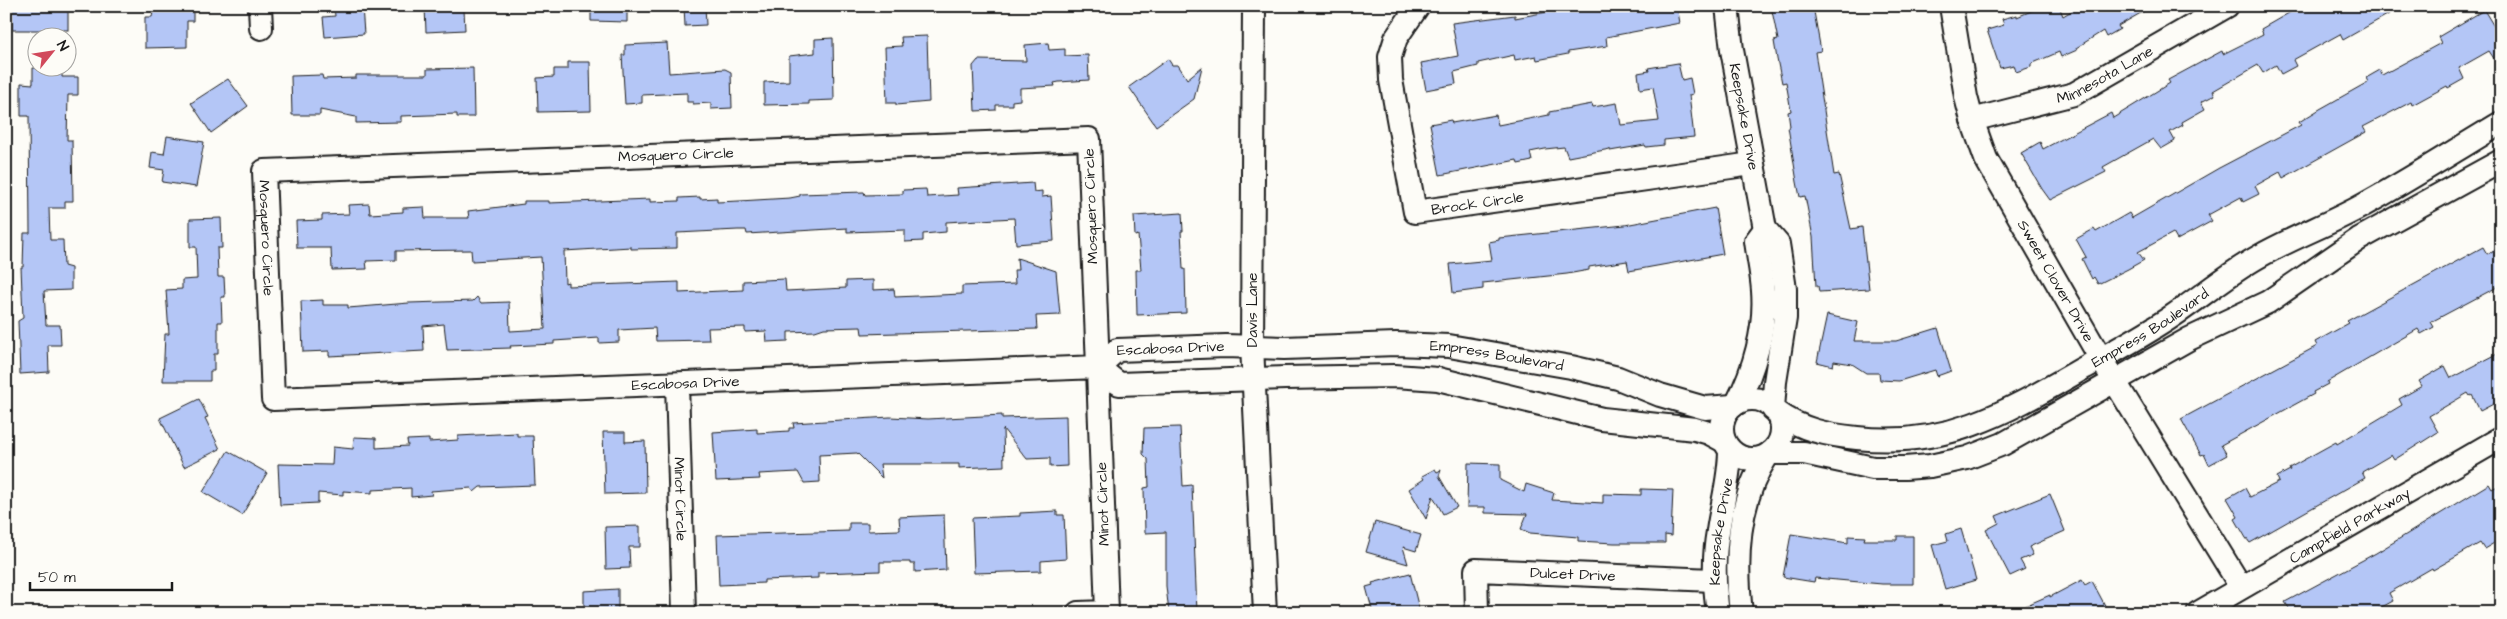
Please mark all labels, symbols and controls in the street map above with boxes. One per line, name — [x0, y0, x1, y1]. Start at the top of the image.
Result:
north arrow — [28, 28, 78, 78]
text: N — [52, 37, 73, 55]
street label: Minnesota Lane — [2054, 40, 2157, 109]
street label: Keepsake Drive — [1724, 61, 1764, 172]
street label: Mosquero Circle — [618, 142, 734, 168]
street label: Mosquero Circle — [1078, 148, 1104, 264]
street label: Mosquero Circle — [254, 180, 279, 296]
street label: Brock Circle — [1430, 186, 1525, 220]
street label: Sweet Clover Drive — [2013, 216, 2100, 346]
street label: Davis Lane — [1242, 273, 1263, 347]
street label: Empress Boulevard — [2087, 283, 2213, 372]
street label: Empress Boulevard — [1430, 335, 1565, 376]
street label: Escabosa Drive — [1116, 336, 1225, 360]
street label: Escabosa Drive — [631, 370, 740, 396]
street label: Minot Circle — [669, 457, 692, 541]
street label: Minot Circle — [1091, 462, 1115, 546]
street label: Keepsake Drive — [1704, 476, 1738, 586]
street label: Campfield Parkway — [2285, 482, 2414, 569]
scale bar — [30, 559, 172, 591]
street label: Dulcet Drive — [1530, 562, 1616, 586]
text: 50 m — [38, 567, 76, 588]

